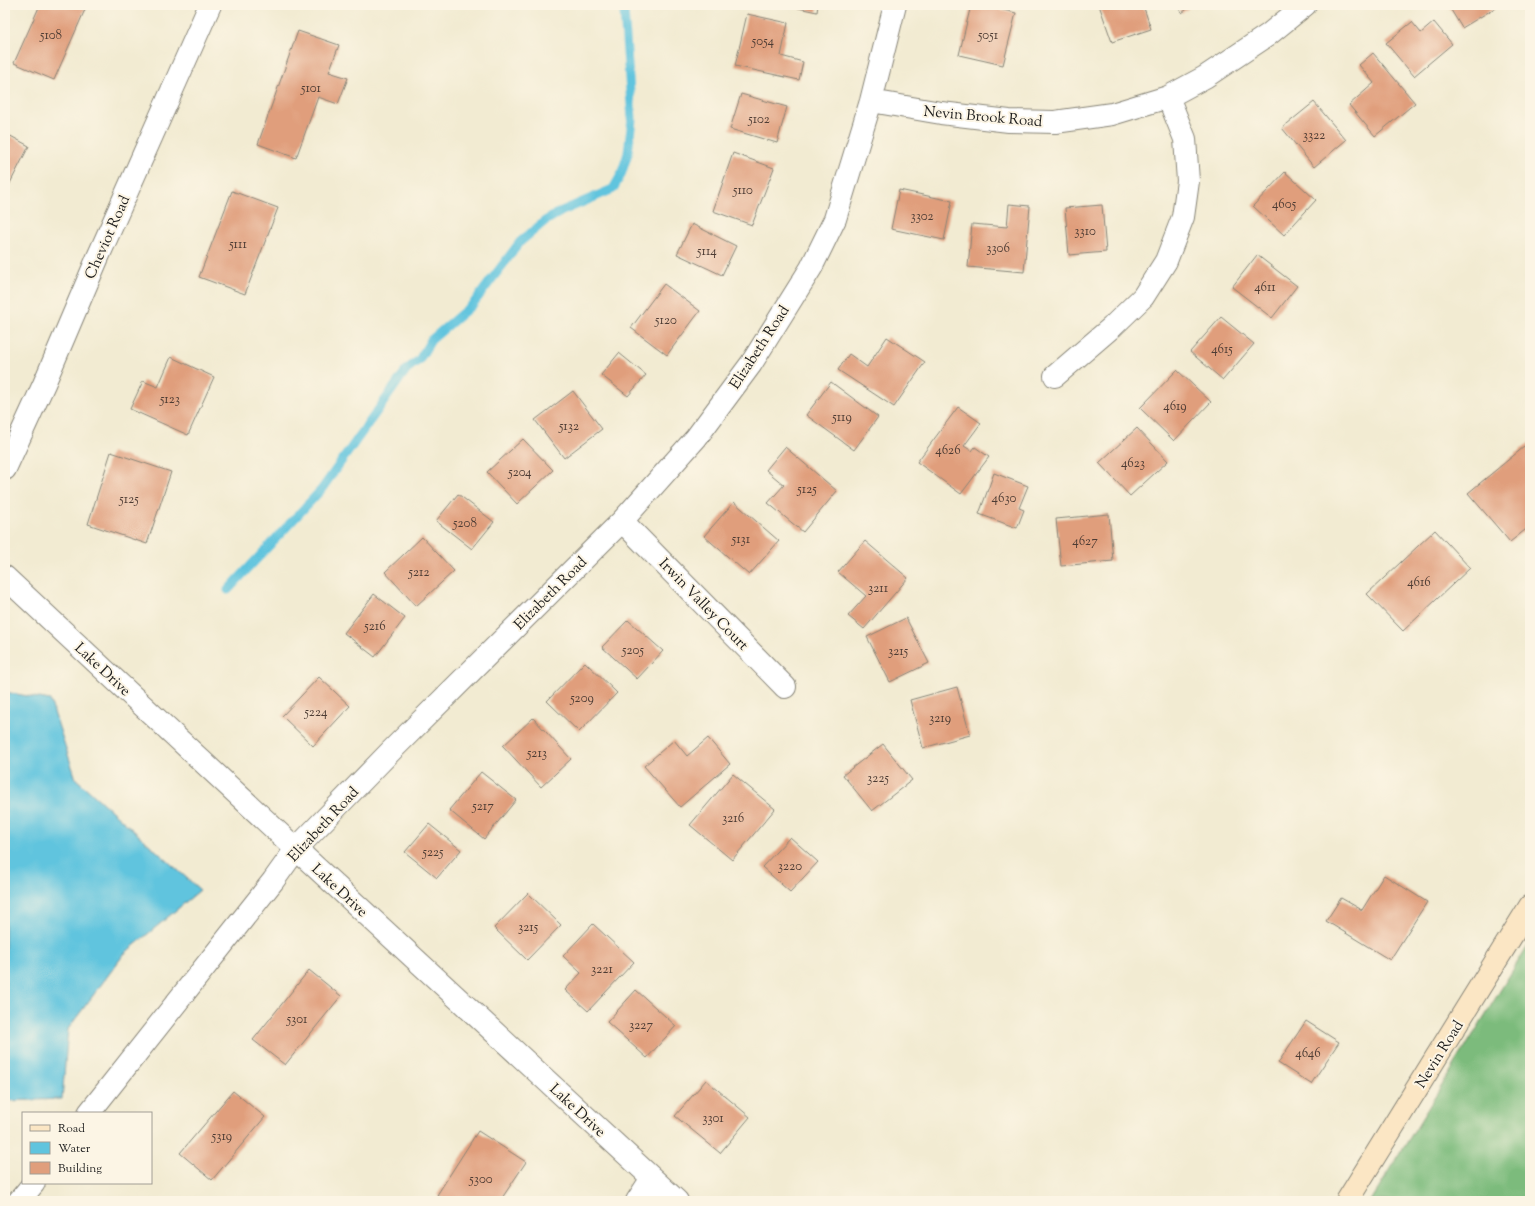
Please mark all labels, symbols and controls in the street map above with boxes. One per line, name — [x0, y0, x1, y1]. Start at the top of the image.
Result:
house number: 5108 — [39, 27, 62, 45]
house number: 5051 — [977, 27, 999, 45]
house number: 5054 — [751, 33, 775, 51]
house number: 5101 — [300, 80, 322, 98]
street label: Nevin Brook Road — [923, 102, 1044, 133]
house number: 5102 — [747, 111, 770, 129]
house number: 3322 — [1303, 127, 1325, 145]
house number: 5110 — [732, 182, 753, 200]
street label: Cheviot Road — [81, 192, 136, 283]
house number: 4605 — [1272, 196, 1297, 214]
house number: 3302 — [910, 208, 934, 226]
house number: 3310 — [1074, 223, 1096, 241]
house number: 5111 — [228, 236, 247, 254]
house number: 3306 — [986, 240, 1010, 258]
house number: 5114 — [696, 243, 717, 261]
house number: 4611 — [1254, 279, 1276, 297]
street label: Elizabeth Road — [725, 301, 795, 394]
house number: 5120 — [654, 312, 677, 330]
house number: 4615 — [1211, 341, 1233, 359]
house number: 5123 — [159, 391, 180, 409]
house number: 4619 — [1163, 398, 1187, 416]
house number: 5119 — [831, 409, 852, 427]
house number: 5132 — [558, 418, 579, 436]
house number: 4626 — [935, 442, 961, 460]
house number: 4623 — [1121, 455, 1145, 473]
house number: 5204 — [507, 464, 532, 482]
house number: 5125 — [796, 481, 817, 499]
house number: 4630 — [992, 490, 1017, 508]
house number: 5125 — [118, 491, 139, 509]
house number: 5208 — [452, 515, 477, 533]
house number: 5131 — [731, 531, 751, 549]
house number: 4627 — [1072, 533, 1098, 551]
street label: Elizabeth Road — [510, 552, 593, 635]
street label: Irwin Valley Court — [653, 554, 753, 656]
house number: 5212 — [407, 564, 430, 582]
house number: 4616 — [1407, 574, 1431, 592]
house number: 3211 — [868, 580, 889, 598]
house number: 5216 — [363, 618, 386, 636]
street label: Lake Drive — [69, 638, 135, 702]
house number: 5205 — [621, 642, 644, 660]
house number: 3215 — [888, 643, 909, 661]
house number: 5209 — [569, 690, 594, 708]
house number: 5224 — [303, 704, 328, 722]
house number: 3219 — [929, 710, 951, 728]
house number: 5213 — [526, 745, 547, 763]
house number: 3225 — [867, 770, 889, 788]
street label: Elizabeth Road — [284, 782, 365, 867]
house number: 5217 — [471, 798, 494, 816]
house number: 3216 — [722, 810, 744, 828]
house number: 5225 — [421, 844, 444, 862]
house number: 3220 — [778, 858, 802, 876]
street label: Lake Drive — [306, 859, 372, 923]
house number: 3215 — [518, 919, 539, 937]
house number: 3221 — [591, 961, 613, 979]
house number: 5301 — [286, 1011, 308, 1029]
street label: Nevin Road — [1411, 1016, 1470, 1093]
house number: 3227 — [629, 1017, 653, 1035]
house number: 4646 — [1295, 1045, 1321, 1063]
street label: Lake Drive — [544, 1079, 610, 1143]
house number: 3301 — [702, 1110, 724, 1128]
legend — [22, 1112, 152, 1184]
text: Road — [58, 1120, 85, 1138]
house number: 5319 — [211, 1128, 232, 1146]
text: Water — [58, 1140, 91, 1158]
text: Building — [58, 1160, 102, 1178]
house number: 5300 — [468, 1171, 493, 1189]

